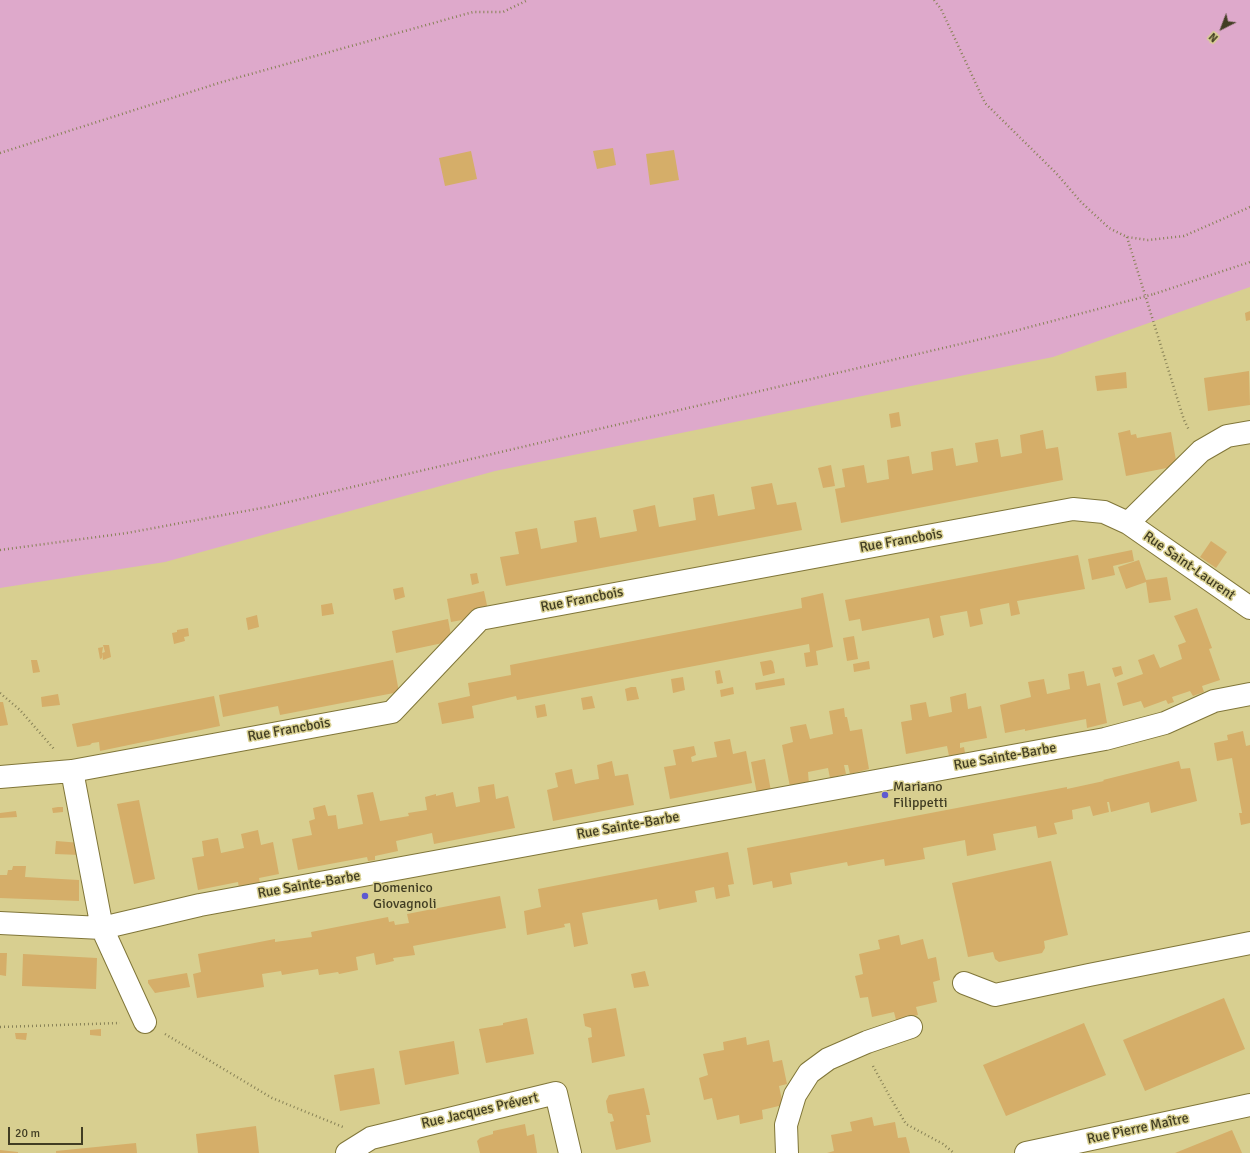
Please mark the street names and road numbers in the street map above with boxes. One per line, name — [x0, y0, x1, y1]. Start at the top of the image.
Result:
street label: Rue Francbois — [858, 525, 944, 557]
street label: Rue Saint-Laurent — [1140, 528, 1238, 604]
street label: Rue Francbois — [539, 584, 625, 616]
street label: Rue Francbois — [246, 714, 332, 746]
street label: Rue Sainte-Barbe — [952, 740, 1058, 774]
street label: Rue Sainte-Barbe — [575, 809, 681, 843]
street label: Rue Sainte-Barbe — [256, 868, 362, 902]
street label: Rue Jacques Prévert — [420, 1089, 540, 1133]
street label: Rue Pierre Maître — [1086, 1110, 1190, 1148]

